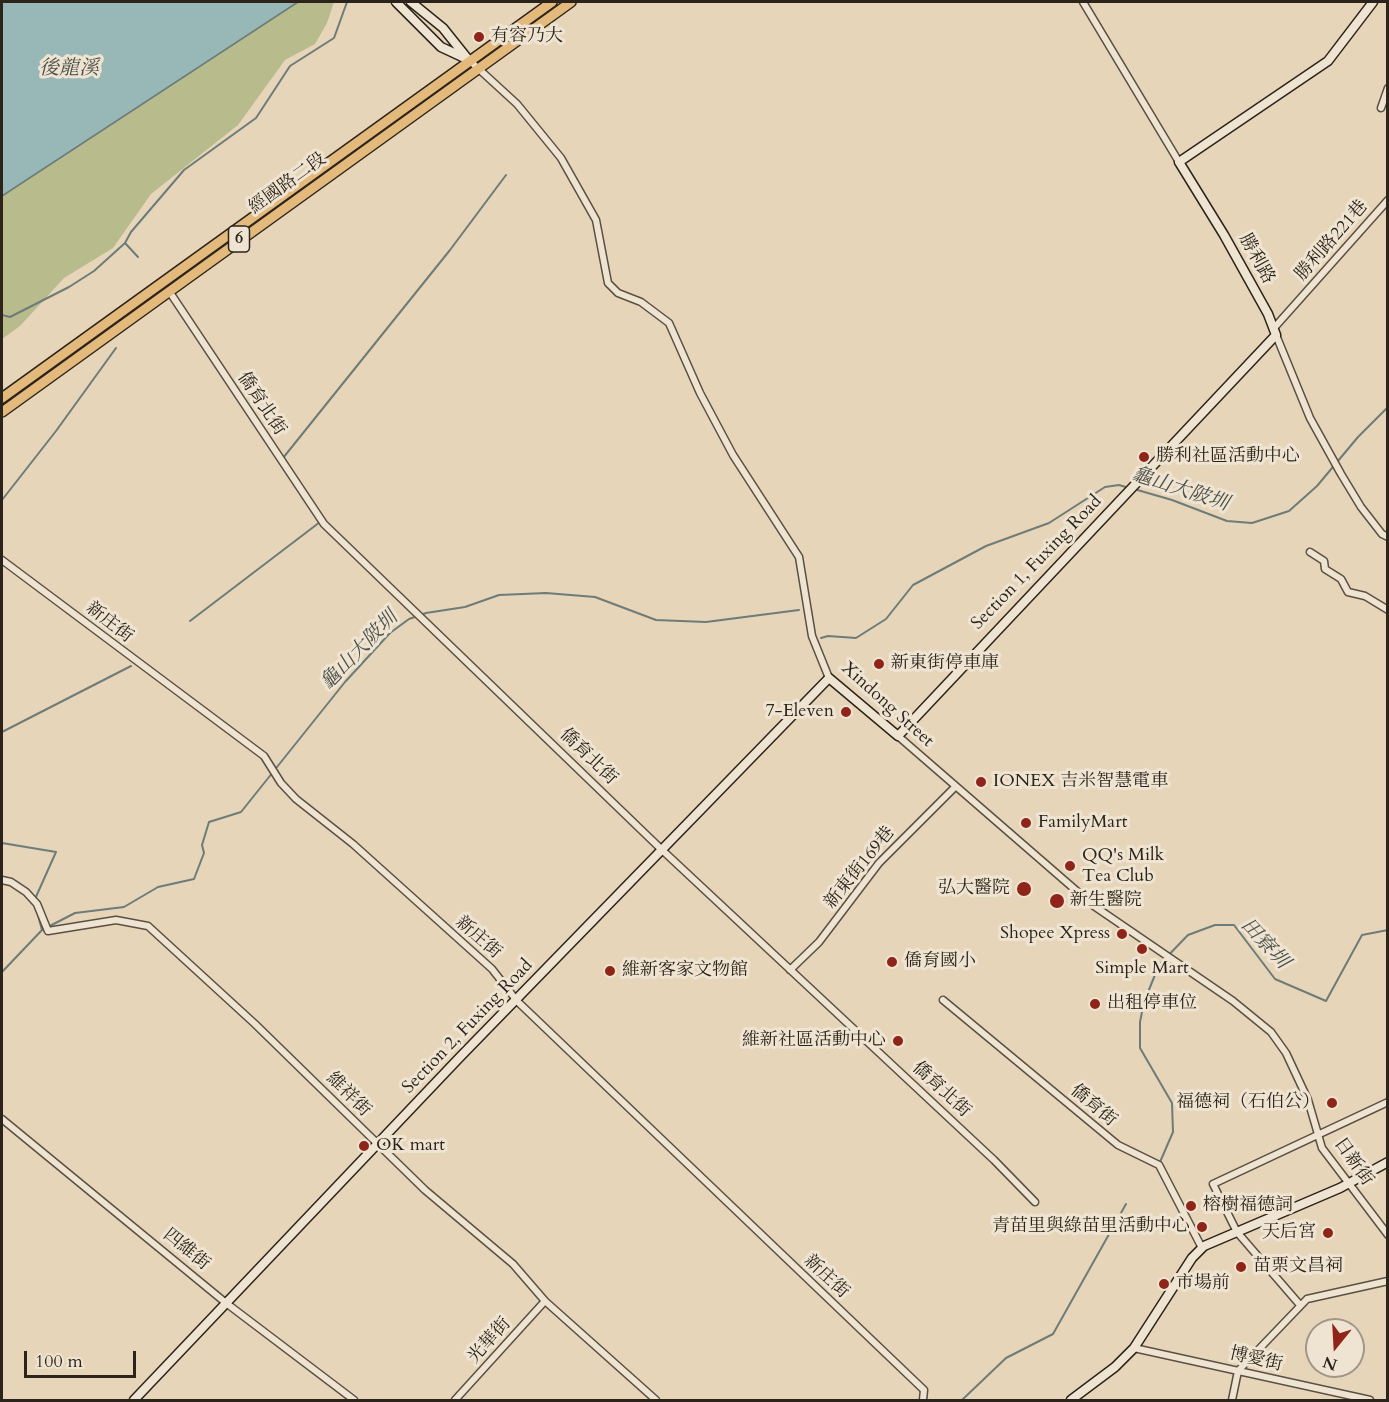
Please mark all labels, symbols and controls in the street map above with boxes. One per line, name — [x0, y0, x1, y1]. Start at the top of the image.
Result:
place label: 有容乃大 — [491, 26, 563, 48]
marker: 有容乃大 — [472, 30, 486, 44]
water label: 後龍溪 — [39, 57, 99, 81]
street label: 經國路二段 — [245, 149, 331, 219]
street label: 勝利路221巷 — [1291, 196, 1373, 286]
road number: 6 — [228, 226, 250, 252]
street label: 勝利路 — [1233, 230, 1279, 288]
street label: 僑育北街 — [232, 368, 290, 440]
place label: 勝利社區活動中心 — [1156, 446, 1300, 468]
marker: 勝利社區活動中心 — [1137, 450, 1151, 464]
water label: 龜山大陂圳 — [1129, 463, 1231, 517]
street label: Section 1, Fuxing Road — [967, 491, 1107, 635]
street label: 新庄街 — [81, 598, 137, 648]
water label: 龜山大陂圳 — [317, 607, 403, 695]
place label: 新東街停車庫 — [891, 653, 999, 675]
marker: 新東街停車庫 — [872, 657, 886, 671]
street label: Xindong Street — [836, 658, 938, 752]
place label: 7-Eleven — [765, 701, 834, 723]
marker: 7-Eleven — [839, 705, 853, 719]
street label: 僑育北街 — [555, 724, 621, 790]
place label: IONEX 吉米智慧電車 — [993, 771, 1168, 793]
marker: IONEX 吉米智慧電車 — [974, 775, 988, 789]
place label: FamilyMart — [1038, 812, 1127, 834]
marker: FamilyMart — [1019, 816, 1033, 830]
street label: 新東街169巷 — [820, 822, 900, 914]
place label: QQ's Milk Tea Club — [1082, 845, 1164, 888]
marker: QQ's Milk Tea Club — [1063, 859, 1077, 873]
place label: 弘大醫院 — [938, 878, 1010, 900]
marker: 弘大醫院 — [1015, 880, 1033, 898]
place label: 新生醫院 — [1070, 890, 1142, 912]
marker: 新生醫院 — [1048, 892, 1066, 910]
street label: 新庄街 — [451, 912, 505, 964]
water label: 田寮圳 — [1235, 914, 1293, 974]
place label: Shopee Xpress — [1000, 923, 1110, 945]
marker: Shopee Xpress — [1115, 927, 1129, 941]
marker: Simple Mart — [1135, 942, 1149, 956]
place label: 僑育國小 — [904, 951, 976, 973]
street label: Section 2, Fuxing Road — [398, 955, 538, 1099]
marker: 僑育國小 — [885, 955, 899, 969]
place label: Simple Mart — [1095, 958, 1189, 980]
place label: 維新客家文物館 — [622, 960, 748, 982]
marker: 維新客家文物館 — [603, 964, 617, 978]
place label: 出租停車位 — [1107, 993, 1197, 1015]
marker: 出租停車位 — [1088, 997, 1102, 1011]
place label: 維新社區活動中心 — [742, 1030, 886, 1052]
marker: 維新社區活動中心 — [891, 1034, 905, 1048]
street label: 僑育北街 — [907, 1058, 975, 1122]
street label: 維祥街 — [321, 1068, 375, 1122]
street label: 僑育街 — [1065, 1080, 1121, 1132]
place label: 福德祠（石伯公） — [1176, 1092, 1320, 1114]
marker: 福德祠（石伯公） — [1325, 1096, 1339, 1110]
street label: 日新街 — [1329, 1134, 1377, 1190]
place label: OK mart — [376, 1135, 445, 1157]
marker: OK mart — [357, 1139, 371, 1153]
place label: 榕樹福德詞 — [1203, 1195, 1293, 1217]
marker: 榕樹福德詞 — [1184, 1199, 1198, 1213]
place label: 青苗里與綠苗里活動中心 — [992, 1216, 1190, 1238]
marker: 青苗里與綠苗里活動中心 — [1195, 1220, 1209, 1234]
place label: 天后宮 — [1262, 1222, 1316, 1244]
street label: 四維街 — [158, 1225, 214, 1275]
marker: 天后宮 — [1321, 1226, 1335, 1240]
street label: 新庄街 — [799, 1251, 853, 1303]
place label: 苗栗文昌祠 — [1253, 1256, 1343, 1278]
marker: 苗栗文昌祠 — [1234, 1260, 1248, 1274]
place label: 市場前 — [1176, 1273, 1230, 1295]
marker: 市場前 — [1157, 1277, 1171, 1291]
street label: 光華街 — [464, 1314, 516, 1368]
north arrow — [1305, 1318, 1365, 1378]
scale bar — [27, 1339, 140, 1377]
street label: 博愛街 — [1227, 1343, 1285, 1377]
text: 100 m — [35, 1349, 83, 1374]
text: N — [1320, 1351, 1340, 1376]

